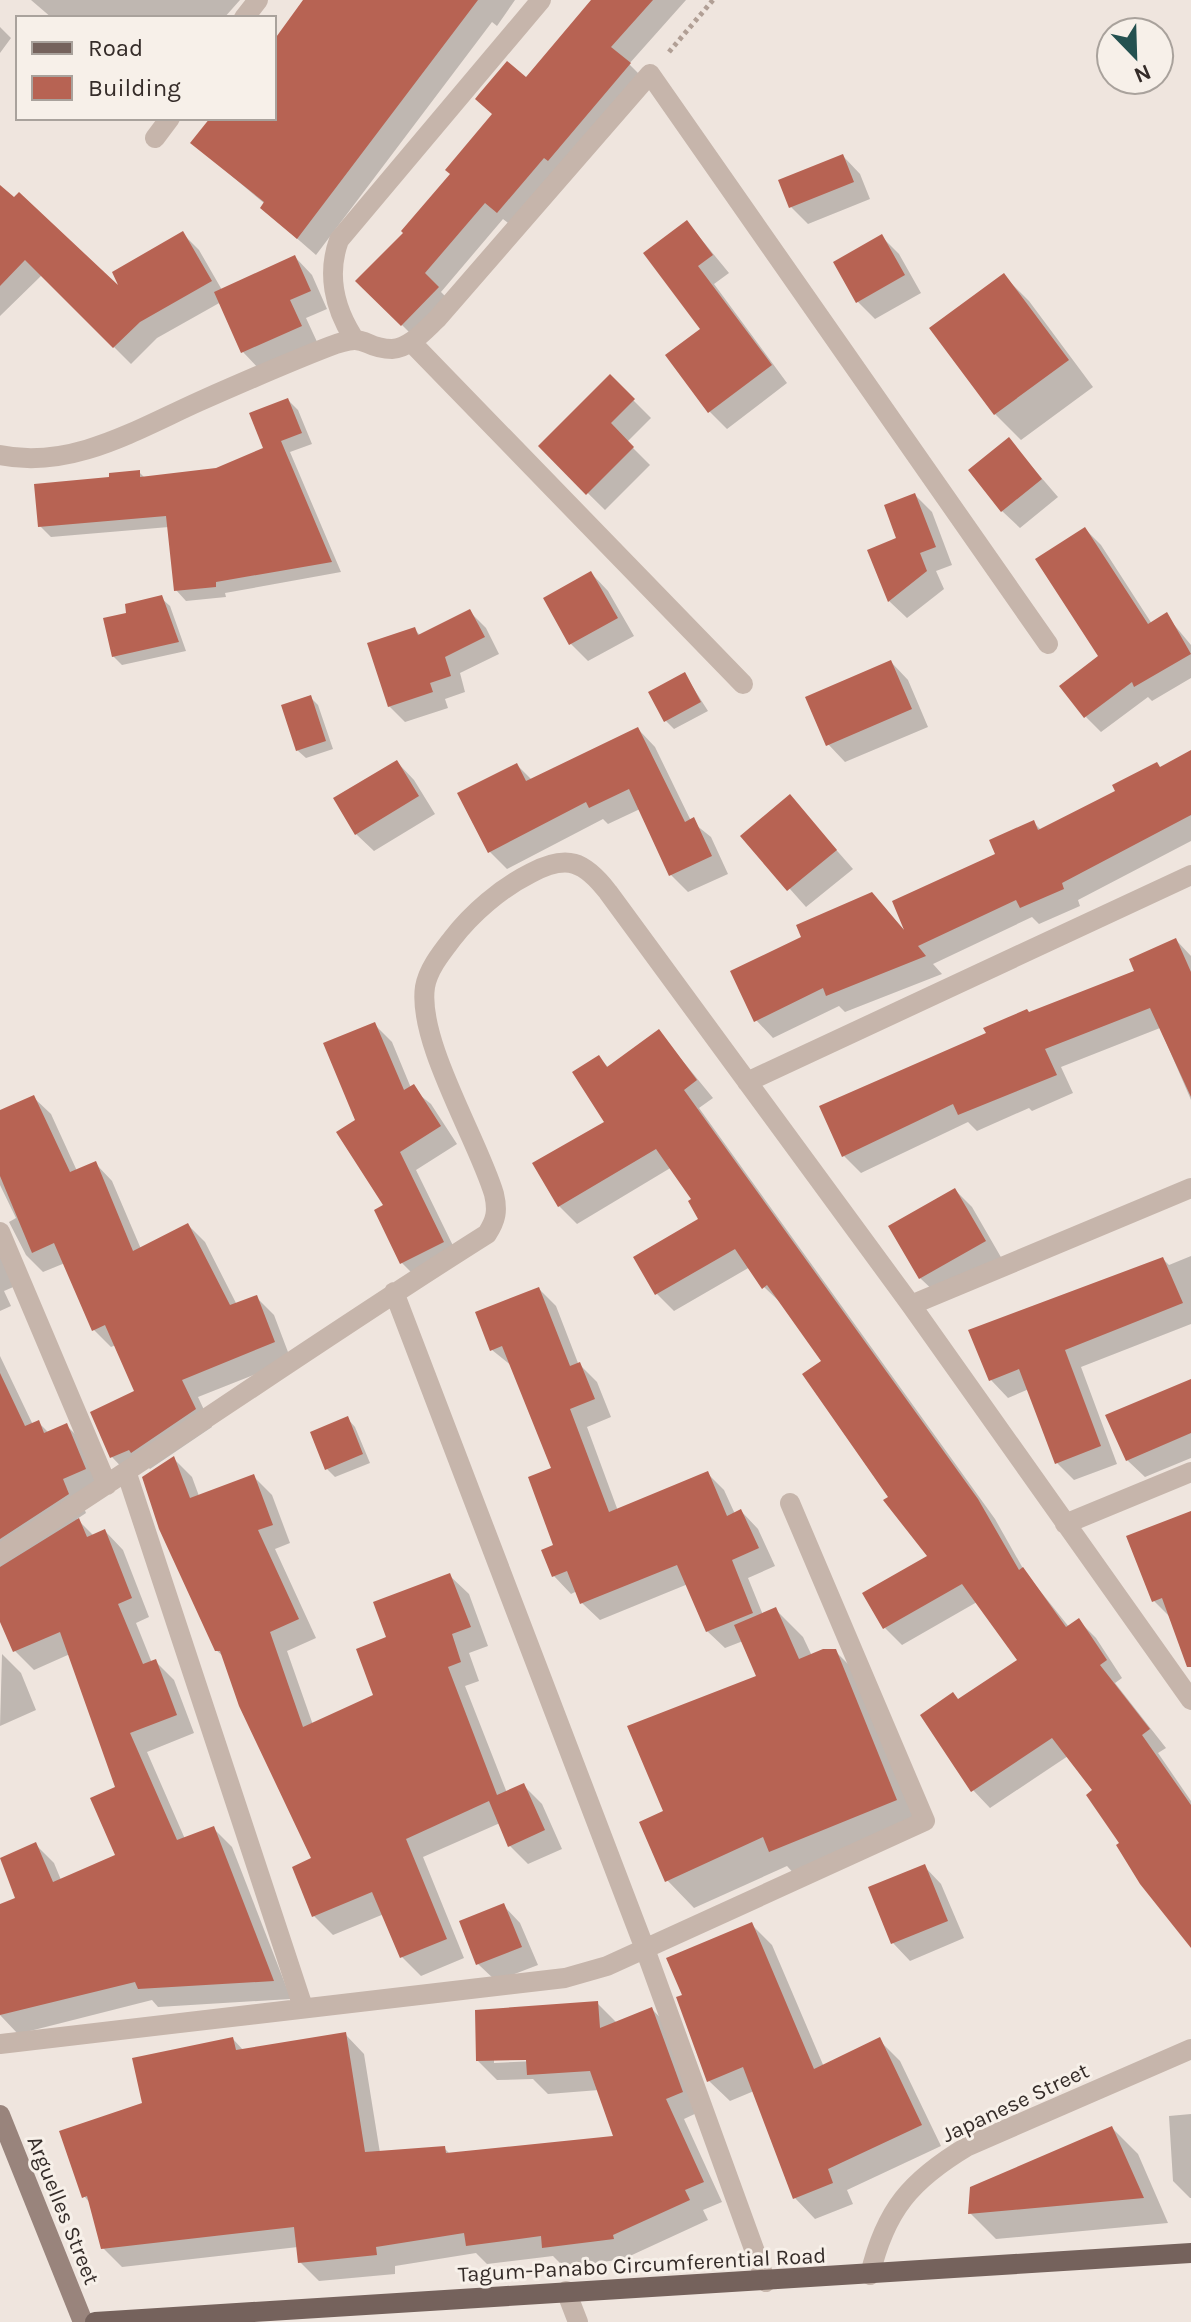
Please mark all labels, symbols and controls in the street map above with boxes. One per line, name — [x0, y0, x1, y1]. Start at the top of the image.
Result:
legend — [16, 16, 276, 120]
north arrow — [1095, 16, 1175, 96]
text: Road — [88, 34, 143, 62]
text: N — [1130, 58, 1155, 89]
text: Building — [88, 74, 181, 102]
street label: Japanese Street — [938, 2058, 1093, 2148]
street label: Arguelles Street — [21, 2132, 105, 2289]
street label: Tagum-Panabo Circumferential Road — [457, 2242, 827, 2288]

